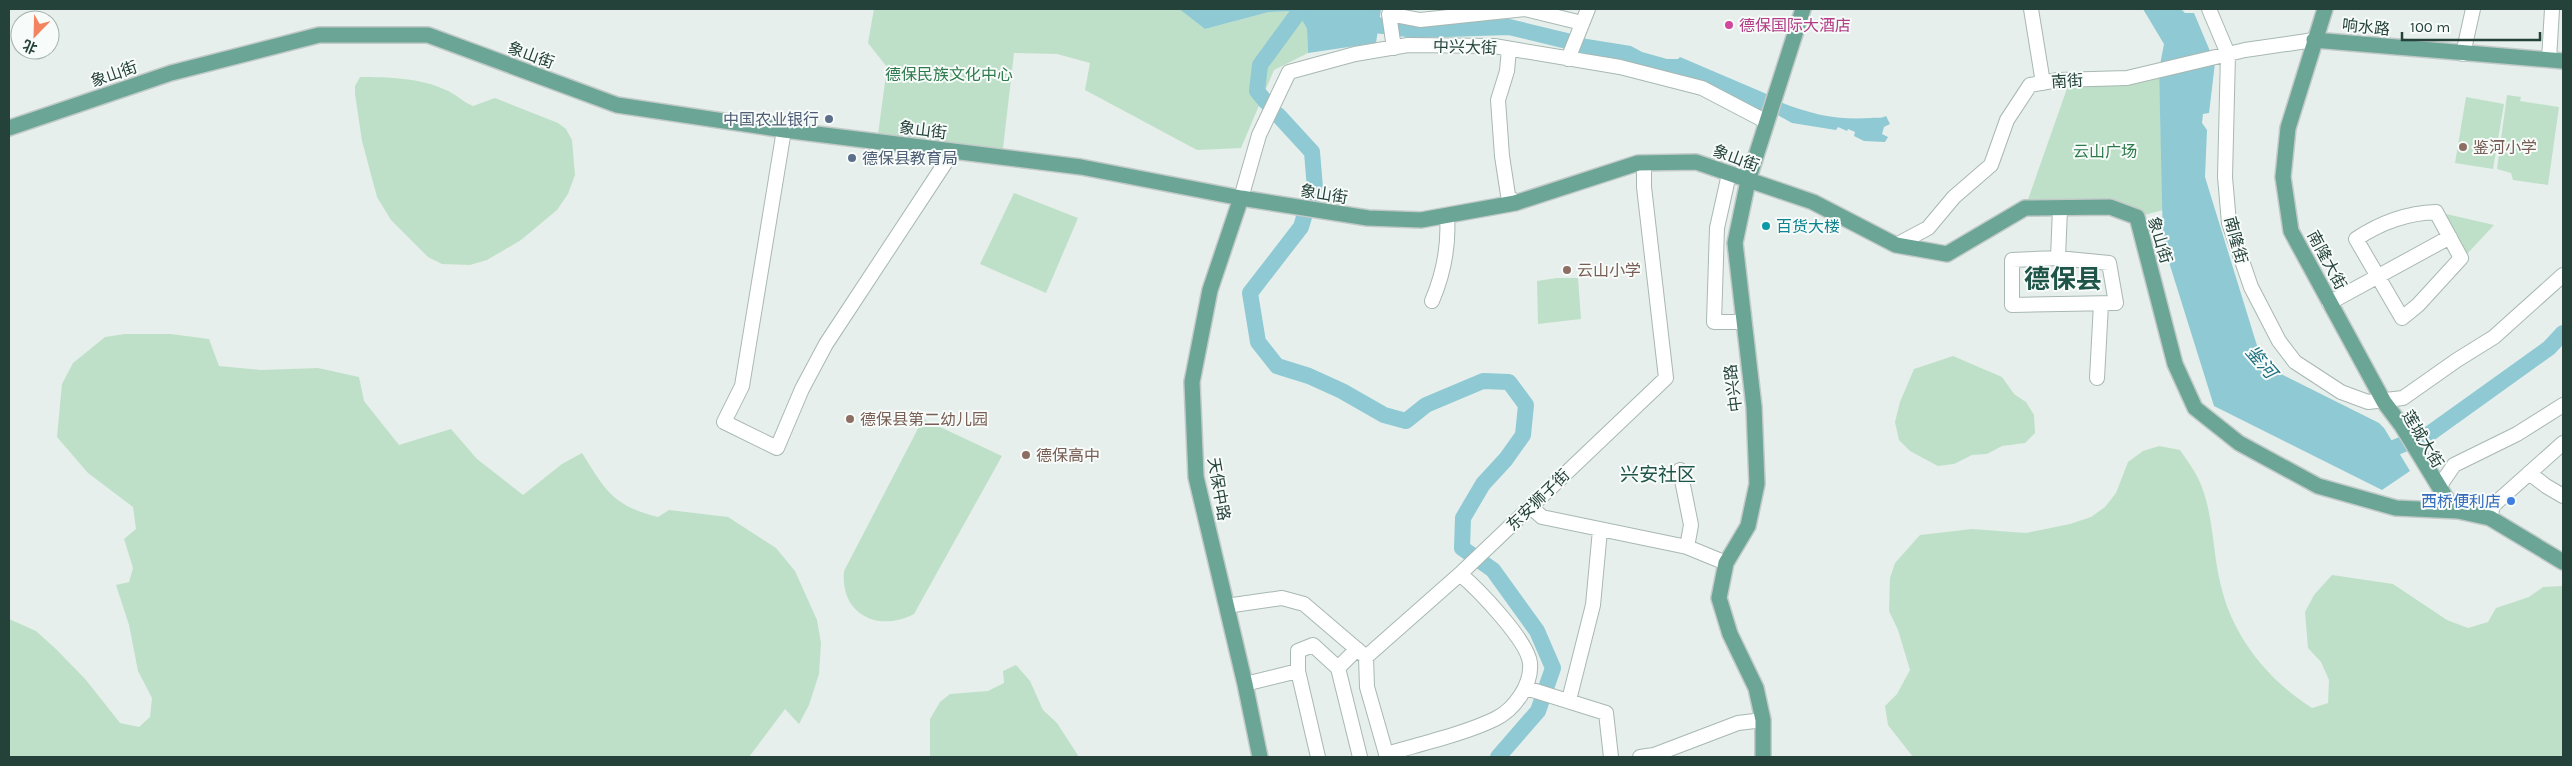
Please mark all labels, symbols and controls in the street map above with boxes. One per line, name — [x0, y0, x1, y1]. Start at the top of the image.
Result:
north arrow — [10, 10, 60, 60]
scale bar — [2402, 10, 2540, 42]
street label: 响水路 — [2341, 15, 2391, 39]
place label: 德保国际大酒店 — [1739, 16, 1851, 35]
text: 100 m — [2410, 18, 2450, 36]
marker: 德保国际大酒店 — [1723, 19, 1735, 31]
text: 北 — [20, 36, 40, 57]
street label: 中兴大街 — [1433, 36, 1497, 58]
street label: 象山街 — [505, 38, 557, 72]
street label: 象山街 — [88, 57, 140, 91]
park label: 德保民族文化中心 — [885, 65, 1013, 84]
street label: 南街 — [2050, 70, 2084, 92]
place label: 中国农业银行 — [723, 110, 819, 129]
marker: 中国农业银行 — [823, 113, 835, 125]
street label: 象山街 — [898, 118, 948, 142]
place label: 鉴河小学 — [2473, 138, 2537, 157]
street label: 象山街 — [1710, 141, 1762, 175]
marker: 鉴河小学 — [2457, 141, 2469, 153]
park label: 云山广场 — [2073, 142, 2137, 161]
place label: 德保县教育局 — [862, 149, 958, 168]
marker: 德保县教育局 — [846, 152, 858, 164]
street label: 象山街 — [1299, 181, 1349, 207]
street label: 象山街 — [2144, 214, 2176, 266]
street label: 南隆街 — [2221, 214, 2251, 266]
place label: 百货大楼 — [1776, 217, 1840, 236]
marker: 百货大楼 — [1760, 220, 1772, 232]
street label: 南隆大街 — [2304, 227, 2350, 293]
place label: 云山小学 — [1577, 261, 1641, 280]
marker: 云山小学 — [1561, 264, 1573, 276]
district label: 德保县 — [2024, 264, 2102, 295]
water label: 鉴河 — [2241, 341, 2283, 385]
street label: 中兴路 — [1721, 363, 1745, 413]
street label: 莲城大街 — [2398, 407, 2448, 471]
place label: 德保县第二幼儿园 — [860, 410, 988, 429]
marker: 德保县第二幼儿园 — [844, 413, 856, 425]
place label: 德保高中 — [1036, 446, 1100, 465]
marker: 德保高中 — [1020, 449, 1032, 461]
street label: 天保中路 — [1204, 456, 1234, 522]
district label: 兴安社区 — [1620, 464, 1696, 486]
street label: 东安狮子街 — [1503, 465, 1573, 535]
place label: 西桥便利店 — [2421, 492, 2501, 511]
marker: 西桥便利店 — [2505, 495, 2517, 507]

